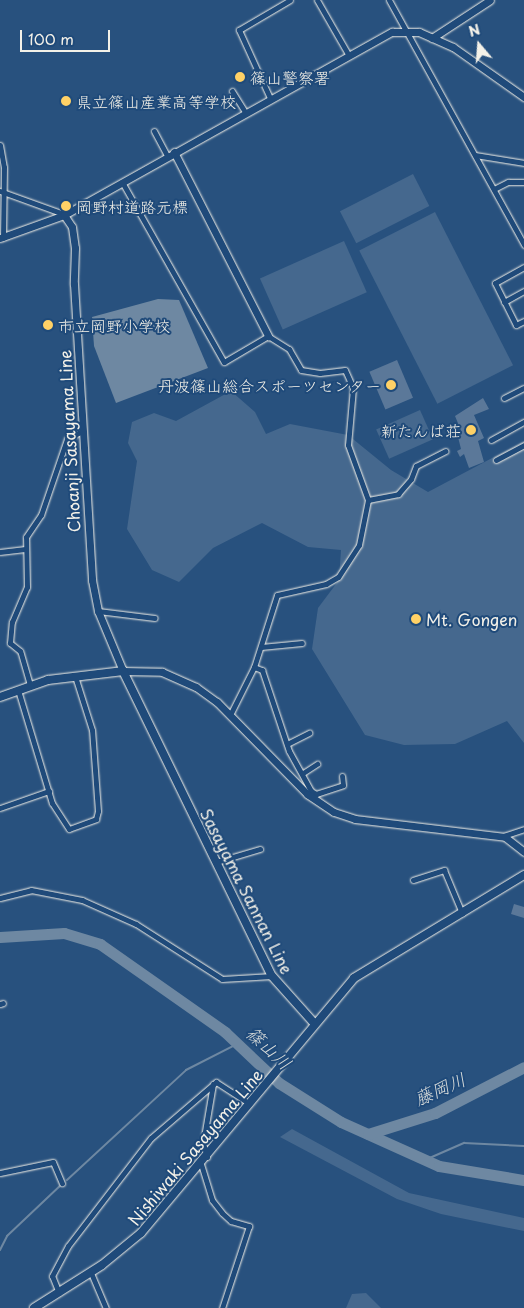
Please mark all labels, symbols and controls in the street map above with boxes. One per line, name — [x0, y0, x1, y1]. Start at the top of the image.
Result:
text: N — [466, 19, 483, 42]
scale bar — [22, 20, 112, 52]
north arrow — [454, 20, 504, 70]
text: 100 m — [28, 27, 74, 50]
place label: 篠山警察署 — [250, 67, 330, 87]
marker: 篠山警察署 — [234, 71, 246, 83]
place label: 県立篠山産業高等学校 — [76, 91, 236, 111]
marker: 県立篠山産業高等学校 — [60, 95, 72, 107]
place label: 岡野村道路元標 — [76, 196, 188, 216]
marker: 岡野村道路元標 — [60, 200, 72, 212]
place label: 市立岡野小学校 — [58, 315, 170, 335]
marker: 市立岡野小学校 — [42, 319, 54, 331]
street label: Choanji Sasayama Line — [55, 350, 83, 532]
place label: 丹波篠山総合スポーツセンター — [157, 375, 381, 395]
marker: 丹波篠山総合スポーツセンター — [385, 379, 397, 391]
place label: 新たんば荘 — [381, 420, 461, 440]
marker: 新たんば荘 — [465, 424, 477, 436]
place label: Mt. Gongen — [426, 609, 517, 629]
marker: Mt. Gongen — [410, 613, 422, 625]
street label: Sasayama Sannan Line — [197, 806, 297, 976]
water label: 篠山川 — [242, 1022, 296, 1074]
street label: Nishiwaki Sasayama Line — [124, 1065, 266, 1229]
water label: 藤岡川 — [411, 1068, 469, 1110]

